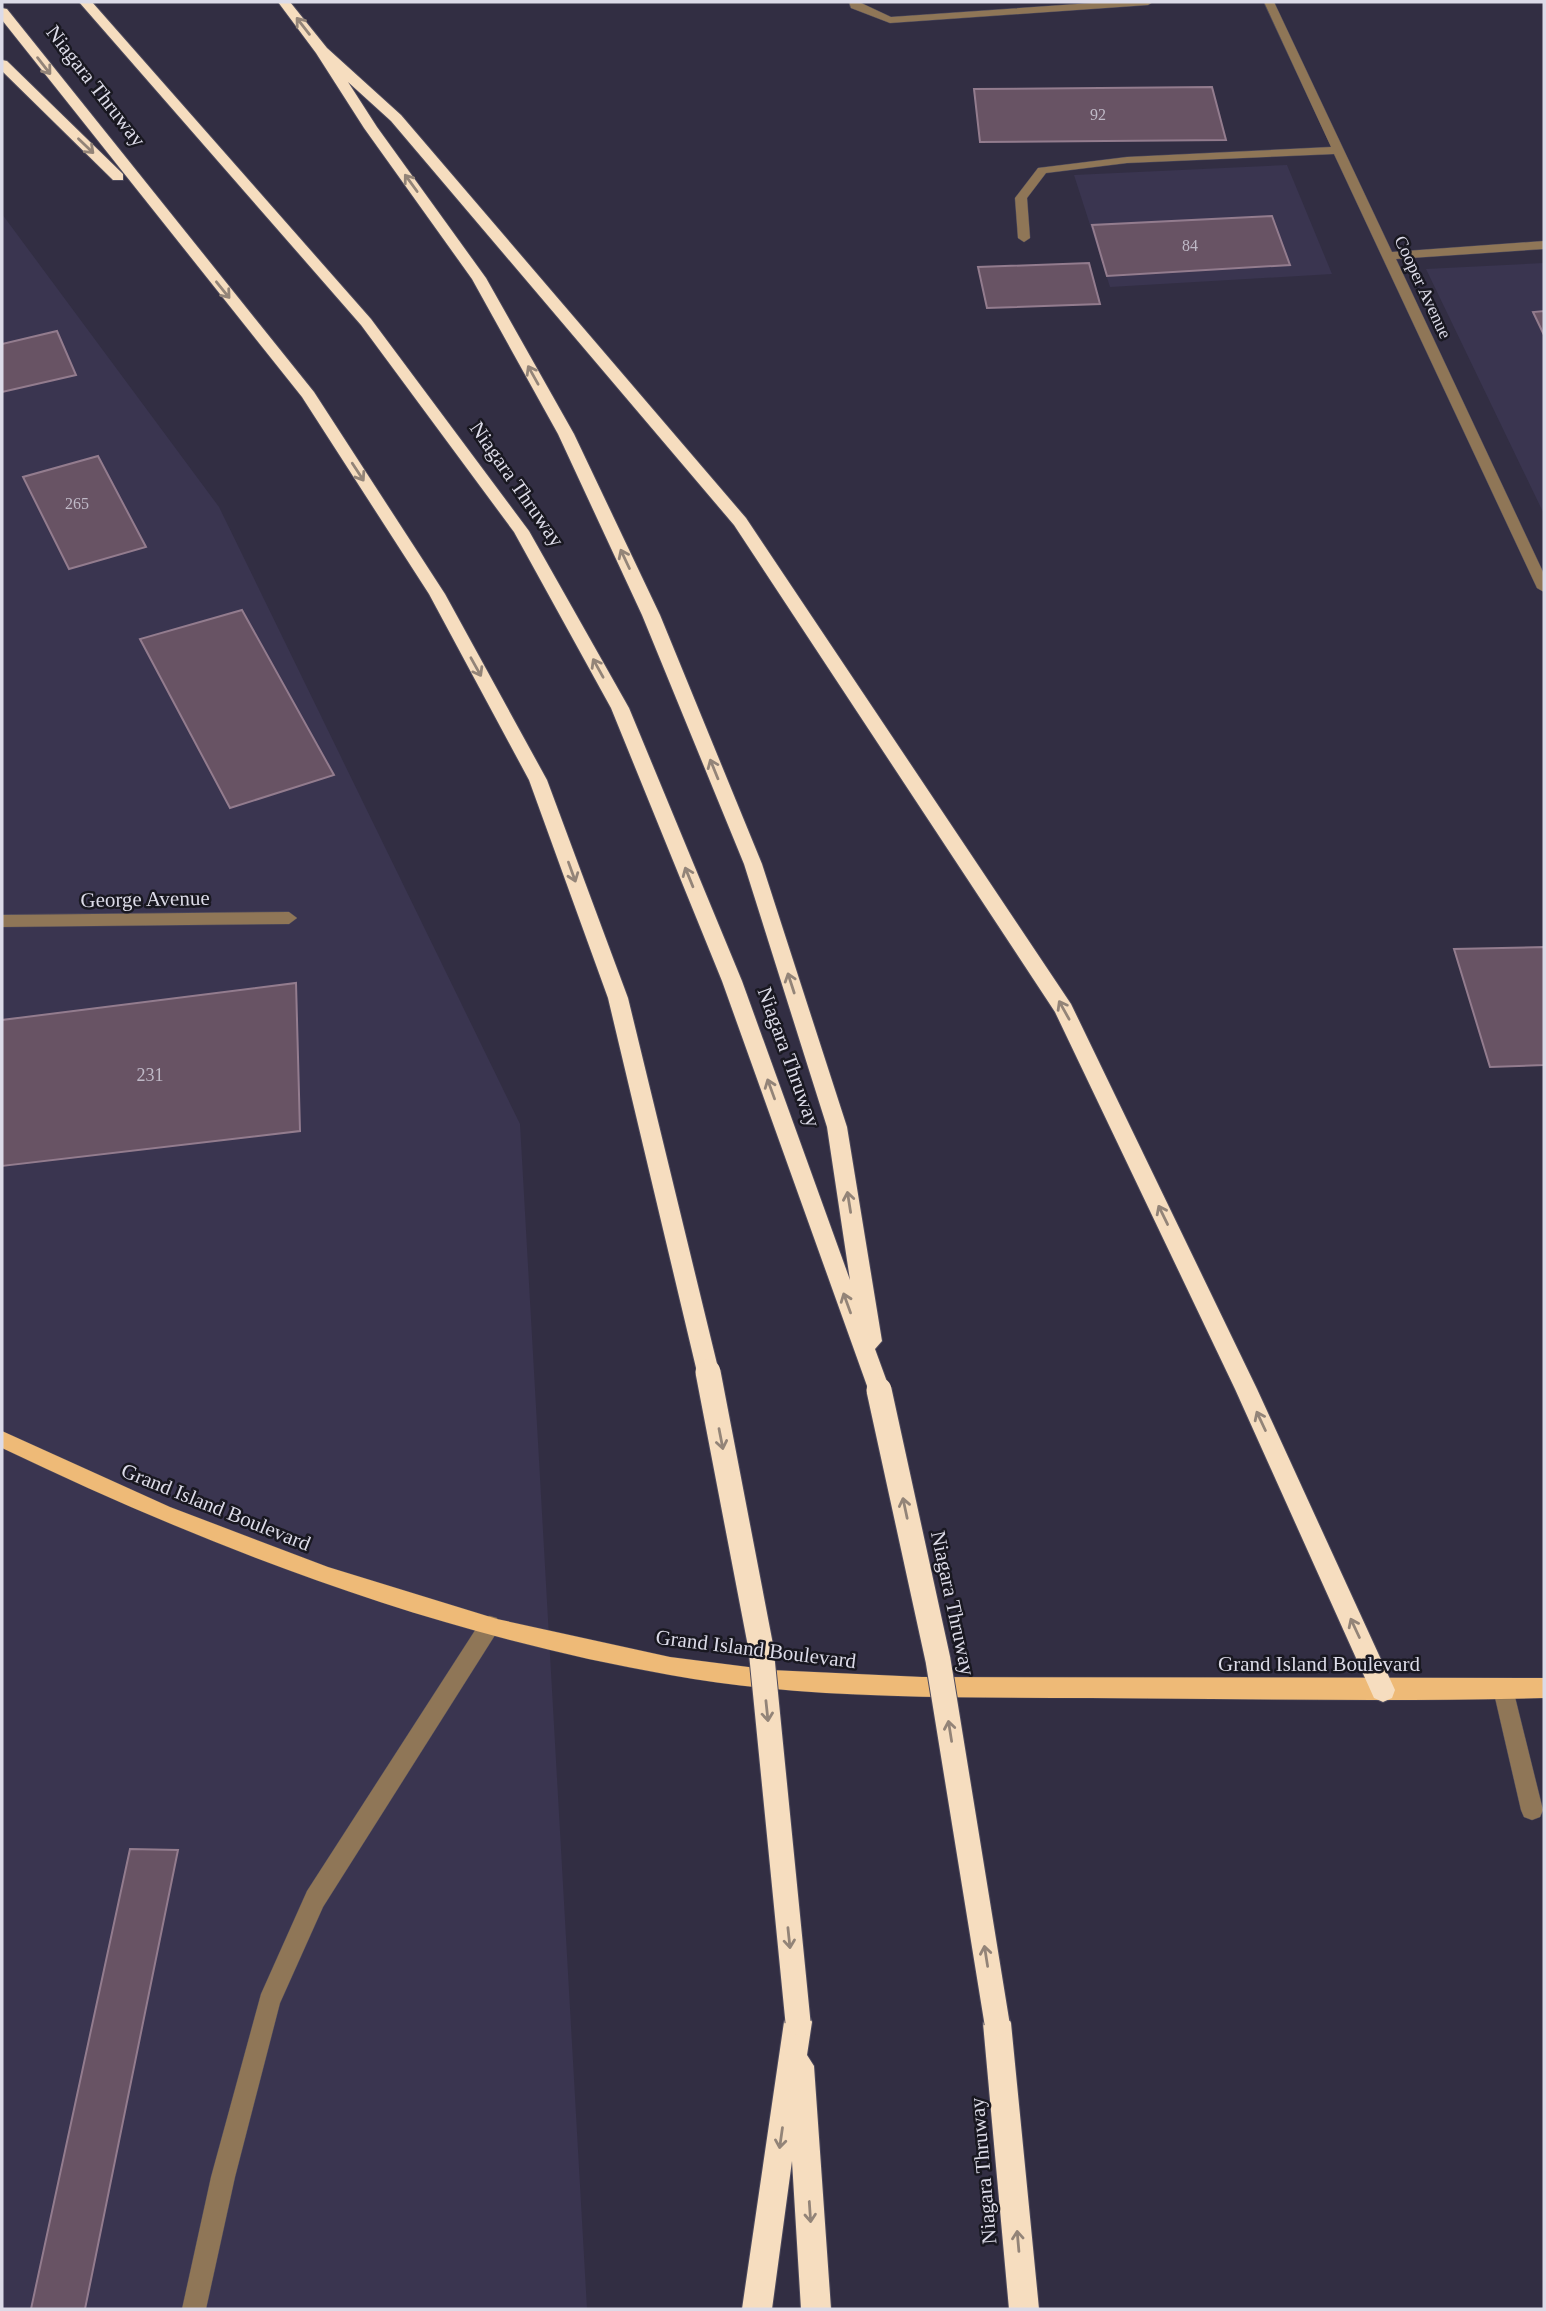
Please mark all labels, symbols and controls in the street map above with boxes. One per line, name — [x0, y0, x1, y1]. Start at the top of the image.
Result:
one-way arrow — [295, 18, 310, 36]
street label: Niagara Thruway — [41, 21, 151, 152]
one-way arrow — [36, 56, 51, 74]
house number: 92 — [1090, 106, 1106, 123]
one-way arrow — [77, 137, 94, 154]
one-way arrow — [404, 174, 418, 193]
street label: Cooper Avenue — [1390, 232, 1456, 342]
house number: 84 — [1182, 237, 1198, 254]
one-way arrow — [215, 281, 230, 299]
one-way arrow — [526, 365, 539, 386]
street label: Niagara Thruway — [465, 417, 569, 552]
one-way arrow — [352, 462, 366, 482]
house number: 265 — [65, 495, 89, 512]
one-way arrow — [618, 549, 631, 571]
one-way arrow — [469, 656, 483, 676]
one-way arrow — [591, 659, 605, 679]
one-way arrow — [706, 758, 719, 780]
one-way arrow — [567, 861, 579, 883]
one-way arrow — [682, 866, 695, 888]
street label: George Avenue — [80, 886, 210, 912]
one-way arrow — [783, 972, 796, 994]
street label: Niagara Thruway — [753, 984, 826, 1131]
one-way arrow — [1057, 1001, 1071, 1021]
house number: 231 — [137, 1065, 164, 1085]
one-way arrow — [763, 1078, 776, 1100]
one-way arrow — [842, 1191, 855, 1214]
one-way arrow — [1155, 1205, 1169, 1226]
one-way arrow — [840, 1293, 853, 1315]
one-way arrow — [1254, 1410, 1267, 1432]
one-way arrow — [714, 1427, 728, 1450]
street label: Grand Island Boulevard — [118, 1458, 314, 1556]
one-way arrow — [897, 1497, 911, 1520]
street label: Niagara Thruway — [926, 1529, 980, 1678]
one-way arrow — [1348, 1617, 1361, 1639]
street label: Grand Island Boulevard — [654, 1625, 858, 1673]
street label: Grand Island Boulevard — [1218, 1652, 1420, 1676]
one-way arrow — [761, 1700, 774, 1722]
one-way arrow — [943, 1720, 956, 1743]
one-way arrow — [783, 1926, 796, 1949]
one-way arrow — [979, 1945, 992, 1968]
street label: Niagara Thruway — [965, 2096, 1001, 2245]
one-way arrow — [775, 2126, 788, 2149]
one-way arrow — [803, 2200, 816, 2223]
one-way arrow — [1011, 2230, 1024, 2253]

